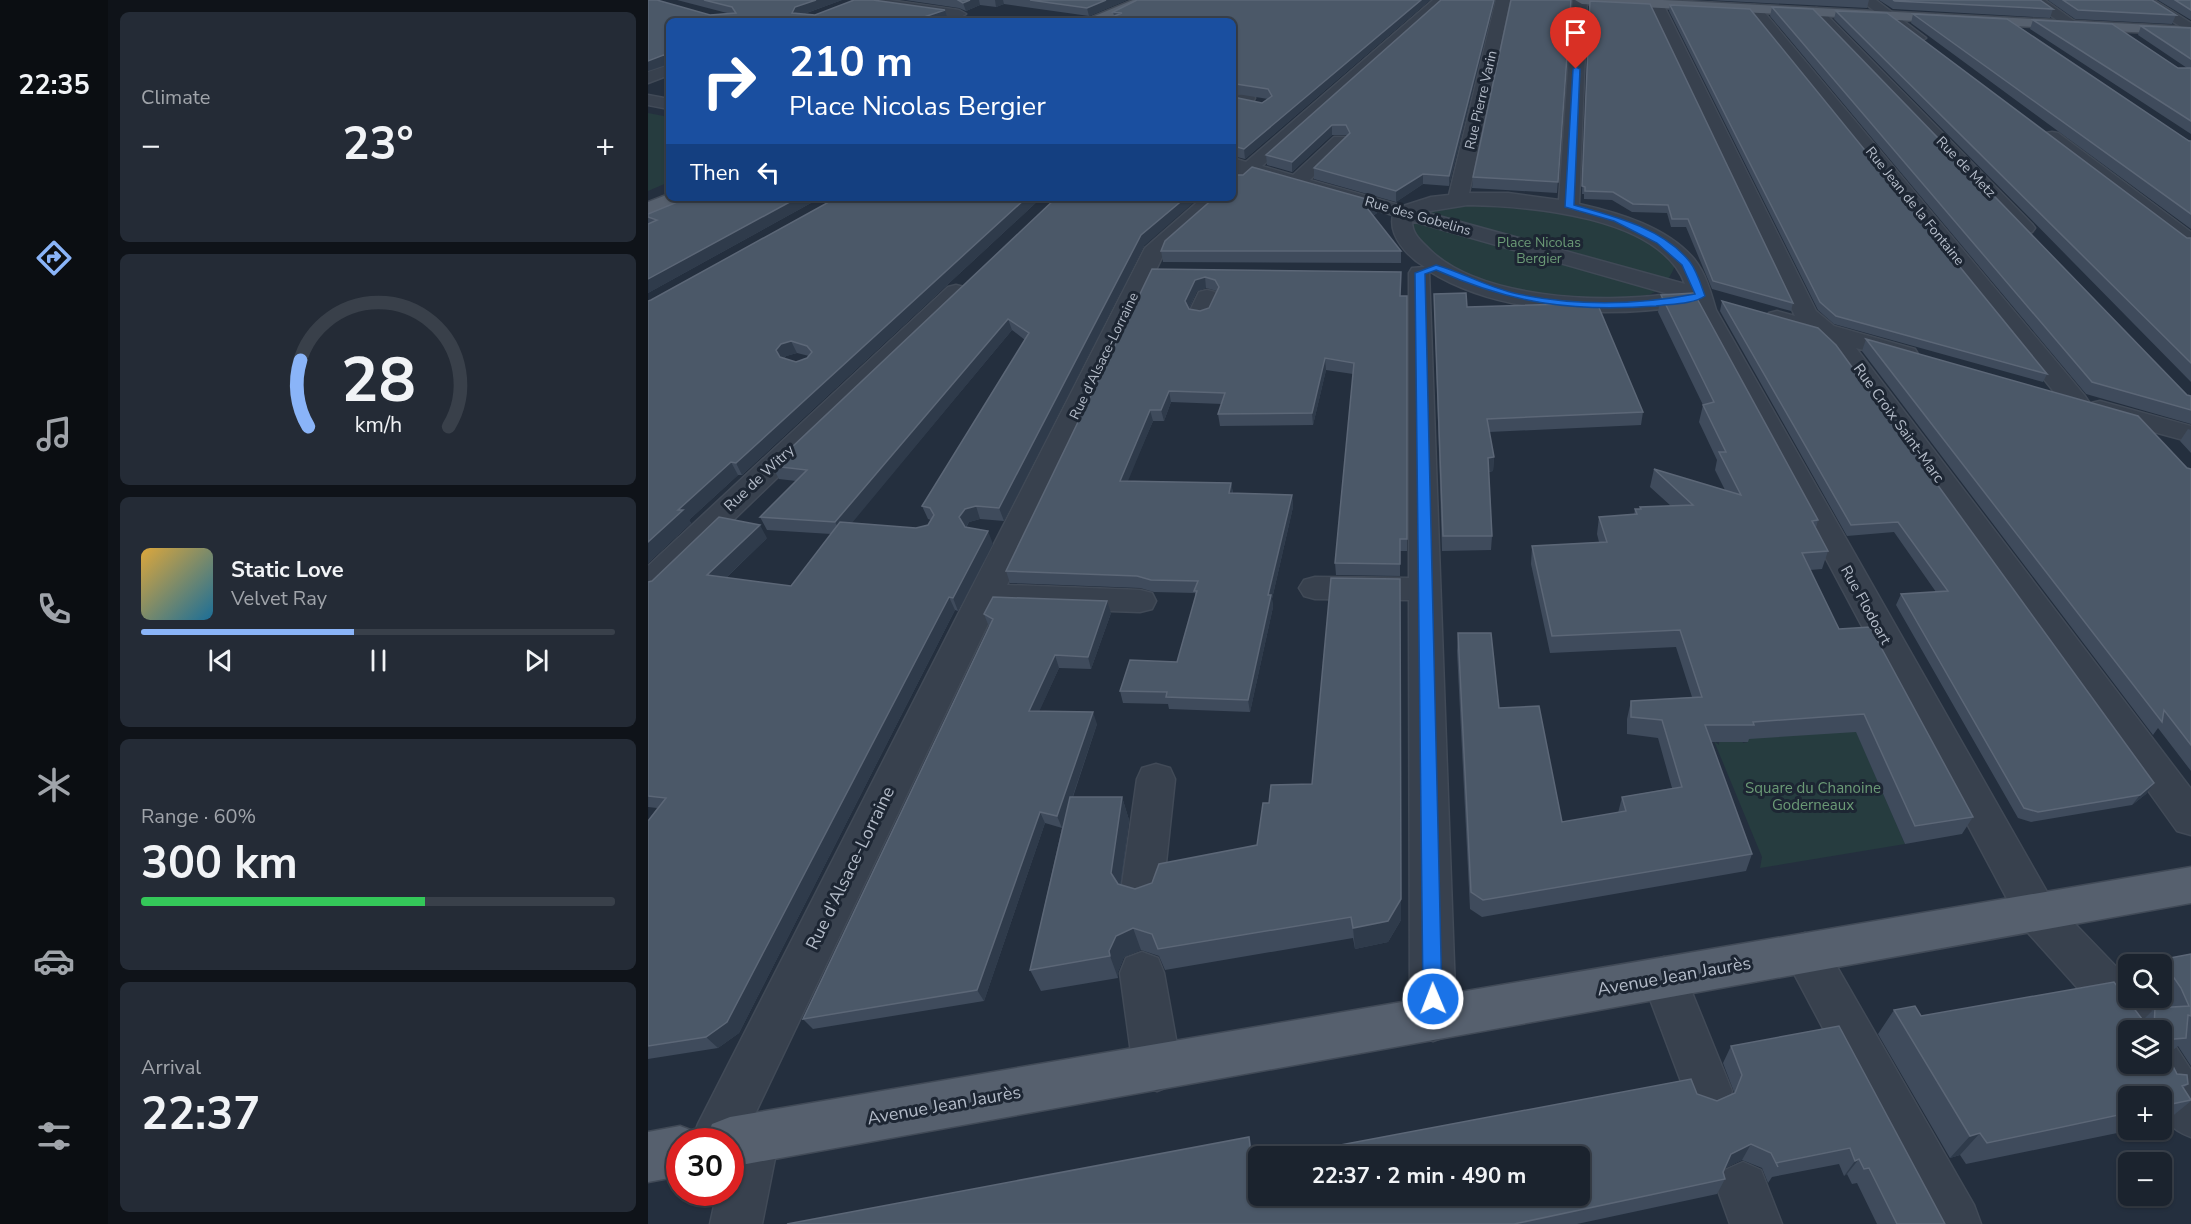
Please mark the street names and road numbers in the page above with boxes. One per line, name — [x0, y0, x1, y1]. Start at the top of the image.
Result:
street label: Rue Pierre Varin — [1460, 49, 1502, 151]
street label: Rue de Metz — [1932, 132, 2000, 202]
street label: Rue Jean de la Fontaine — [1861, 143, 1969, 269]
street label: Rue des Gobelins — [1363, 192, 1474, 240]
street label: Rue d'Alsace-Lorraine — [1065, 289, 1143, 423]
street label: Rue Croix Saint-Marc — [1849, 359, 1949, 487]
street label: Rue de Witry — [719, 440, 799, 516]
street label: Rue Flodoart — [1836, 562, 1896, 649]
street label: Rue d'Alsace-Lorraine — [800, 782, 900, 954]
street label: Avenue Jean Jaurès — [1595, 951, 1753, 1001]
street label: Avenue Jean Jaurès — [865, 1080, 1023, 1130]

